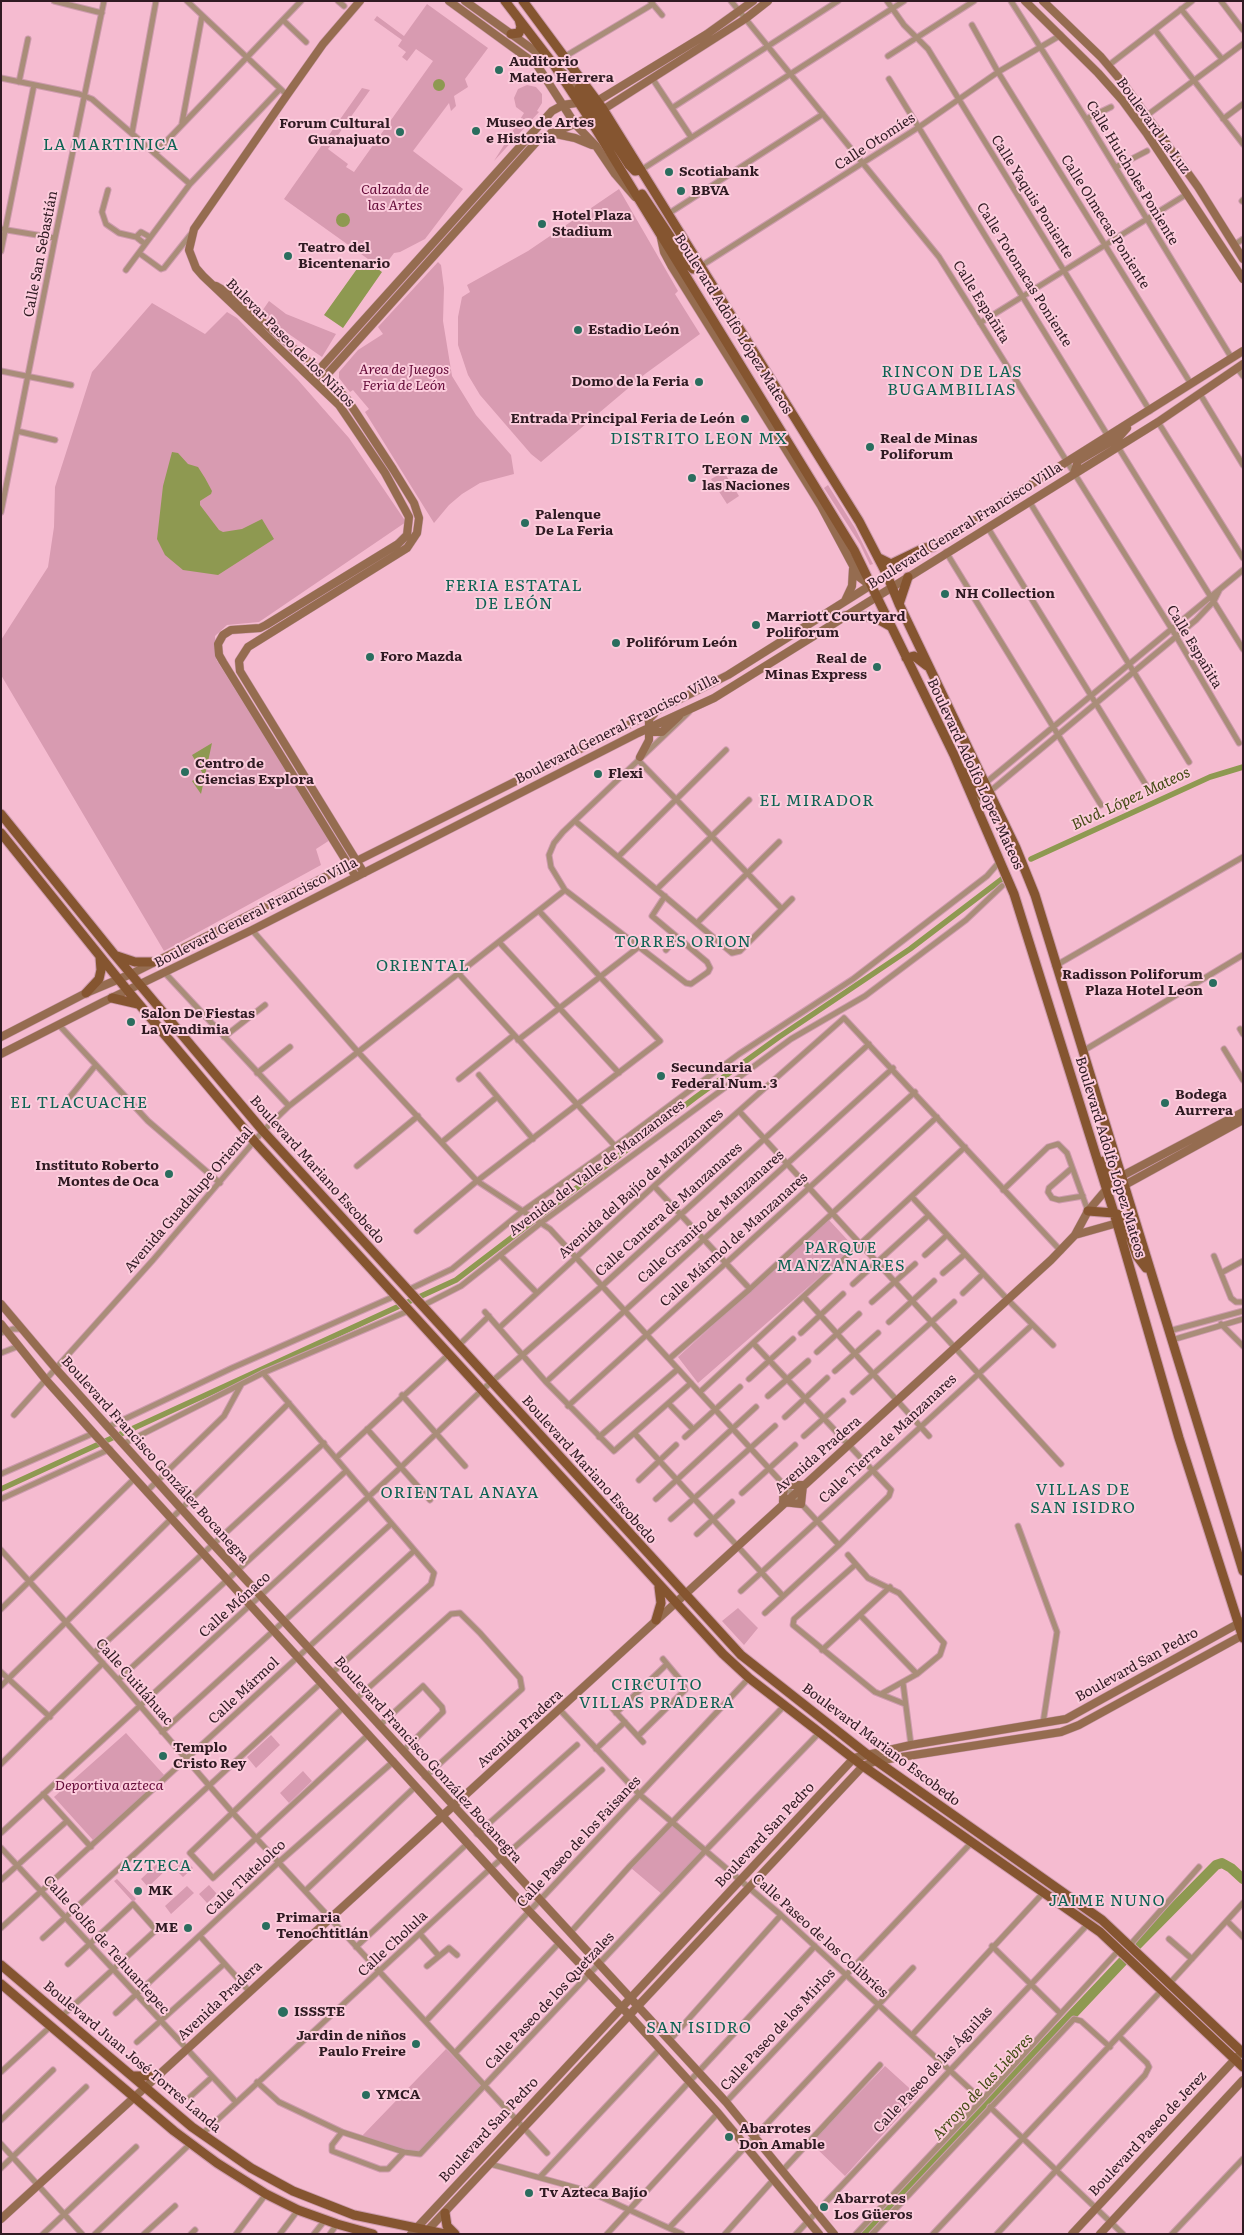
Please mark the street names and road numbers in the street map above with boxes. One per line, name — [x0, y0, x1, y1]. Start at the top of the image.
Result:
street label: Boulevard La Luz — [1112, 75, 1194, 177]
street label: Calle Huicholes Poniente — [1082, 98, 1182, 248]
street label: Calle Otomíes — [832, 110, 918, 174]
street label: Calle Yaquis Poniente — [987, 132, 1077, 262]
street label: Calle Olmecas Poniente — [1057, 152, 1153, 292]
street label: Calle San Sebastián — [20, 189, 62, 319]
street label: Calle Totonacas Poniente — [973, 200, 1075, 350]
street label: Boulevard Adolfo López Mateos — [670, 231, 796, 417]
street label: Calle Españita — [949, 258, 1013, 346]
street label: Bulevar Paseo de los Niños — [222, 275, 358, 411]
street label: Boulevard General Francisco Villa — [865, 459, 1065, 593]
street label: Calle Españita — [1162, 602, 1226, 692]
street label: Boulevard General Francisco Villa — [513, 670, 721, 788]
street label: Boulevard Adolfo López Mateos — [923, 676, 1027, 872]
street label: Boulevard General Francisco Villa — [152, 854, 360, 972]
street label: Boulevard Adolfo López Mateos — [1071, 1054, 1149, 1260]
street label: Boulevard Mariano Escobedo — [246, 1092, 388, 1248]
street label: Avenida del Valle de Manzanares — [506, 1096, 688, 1240]
street label: Avenida del Bajío de Manzanares — [555, 1105, 727, 1263]
street label: Avenida Guadalupe Oriental — [121, 1124, 257, 1276]
street label: Calle Cantera de Manzanares — [592, 1140, 746, 1280]
street label: Calle Granito de Manzanares — [634, 1147, 788, 1287]
street label: Calle Mármol de Manzanares — [657, 1169, 811, 1311]
street label: Boulevard Francisco González Bocanegra — [58, 1353, 252, 1567]
street label: Calle Tierra de Manzanares — [816, 1371, 960, 1507]
street label: Boulevard Mariano Escobedo — [518, 1392, 660, 1548]
street label: Avenida Pradera — [771, 1413, 865, 1497]
street label: Calle Mónaco — [196, 1569, 274, 1641]
street label: Boulevard San Pedro — [1073, 1624, 1201, 1706]
street label: Calle Cuitláhuac — [92, 1635, 176, 1729]
street label: Boulevard Francisco González Bocanegra — [331, 1653, 525, 1867]
street label: Calle Mármol — [205, 1654, 283, 1728]
street label: Boulevard Mariano Escobedo — [799, 1680, 963, 1810]
street label: Avenida Pradera — [474, 1686, 566, 1772]
street label: Calle Paseo de los Faisanes — [514, 1773, 644, 1911]
street label: Boulevard San Pedro — [712, 1779, 818, 1891]
street label: Calle Tlatelolco — [202, 1837, 290, 1919]
street label: Calle Paseo de los Colibríes — [749, 1871, 891, 2001]
street label: Calle Golfo de Tehuantepec — [39, 1872, 173, 2018]
street label: Calle Cholula — [355, 1908, 431, 1980]
street label: Calle Paseo de los Quetzales — [482, 1929, 618, 2073]
street label: Avenida Pradera — [174, 1958, 266, 2044]
street label: Calle Paseo de los Mirlos — [717, 1965, 839, 2095]
street label: Boulevard Juan José Torres Landa — [40, 1978, 224, 2136]
street label: Calle Paseo de las Águilas — [870, 2003, 996, 2137]
street label: Boulevard Paseo de Jerez — [1086, 2068, 1210, 2200]
street label: Boulevard San Pedro — [436, 2074, 542, 2186]

